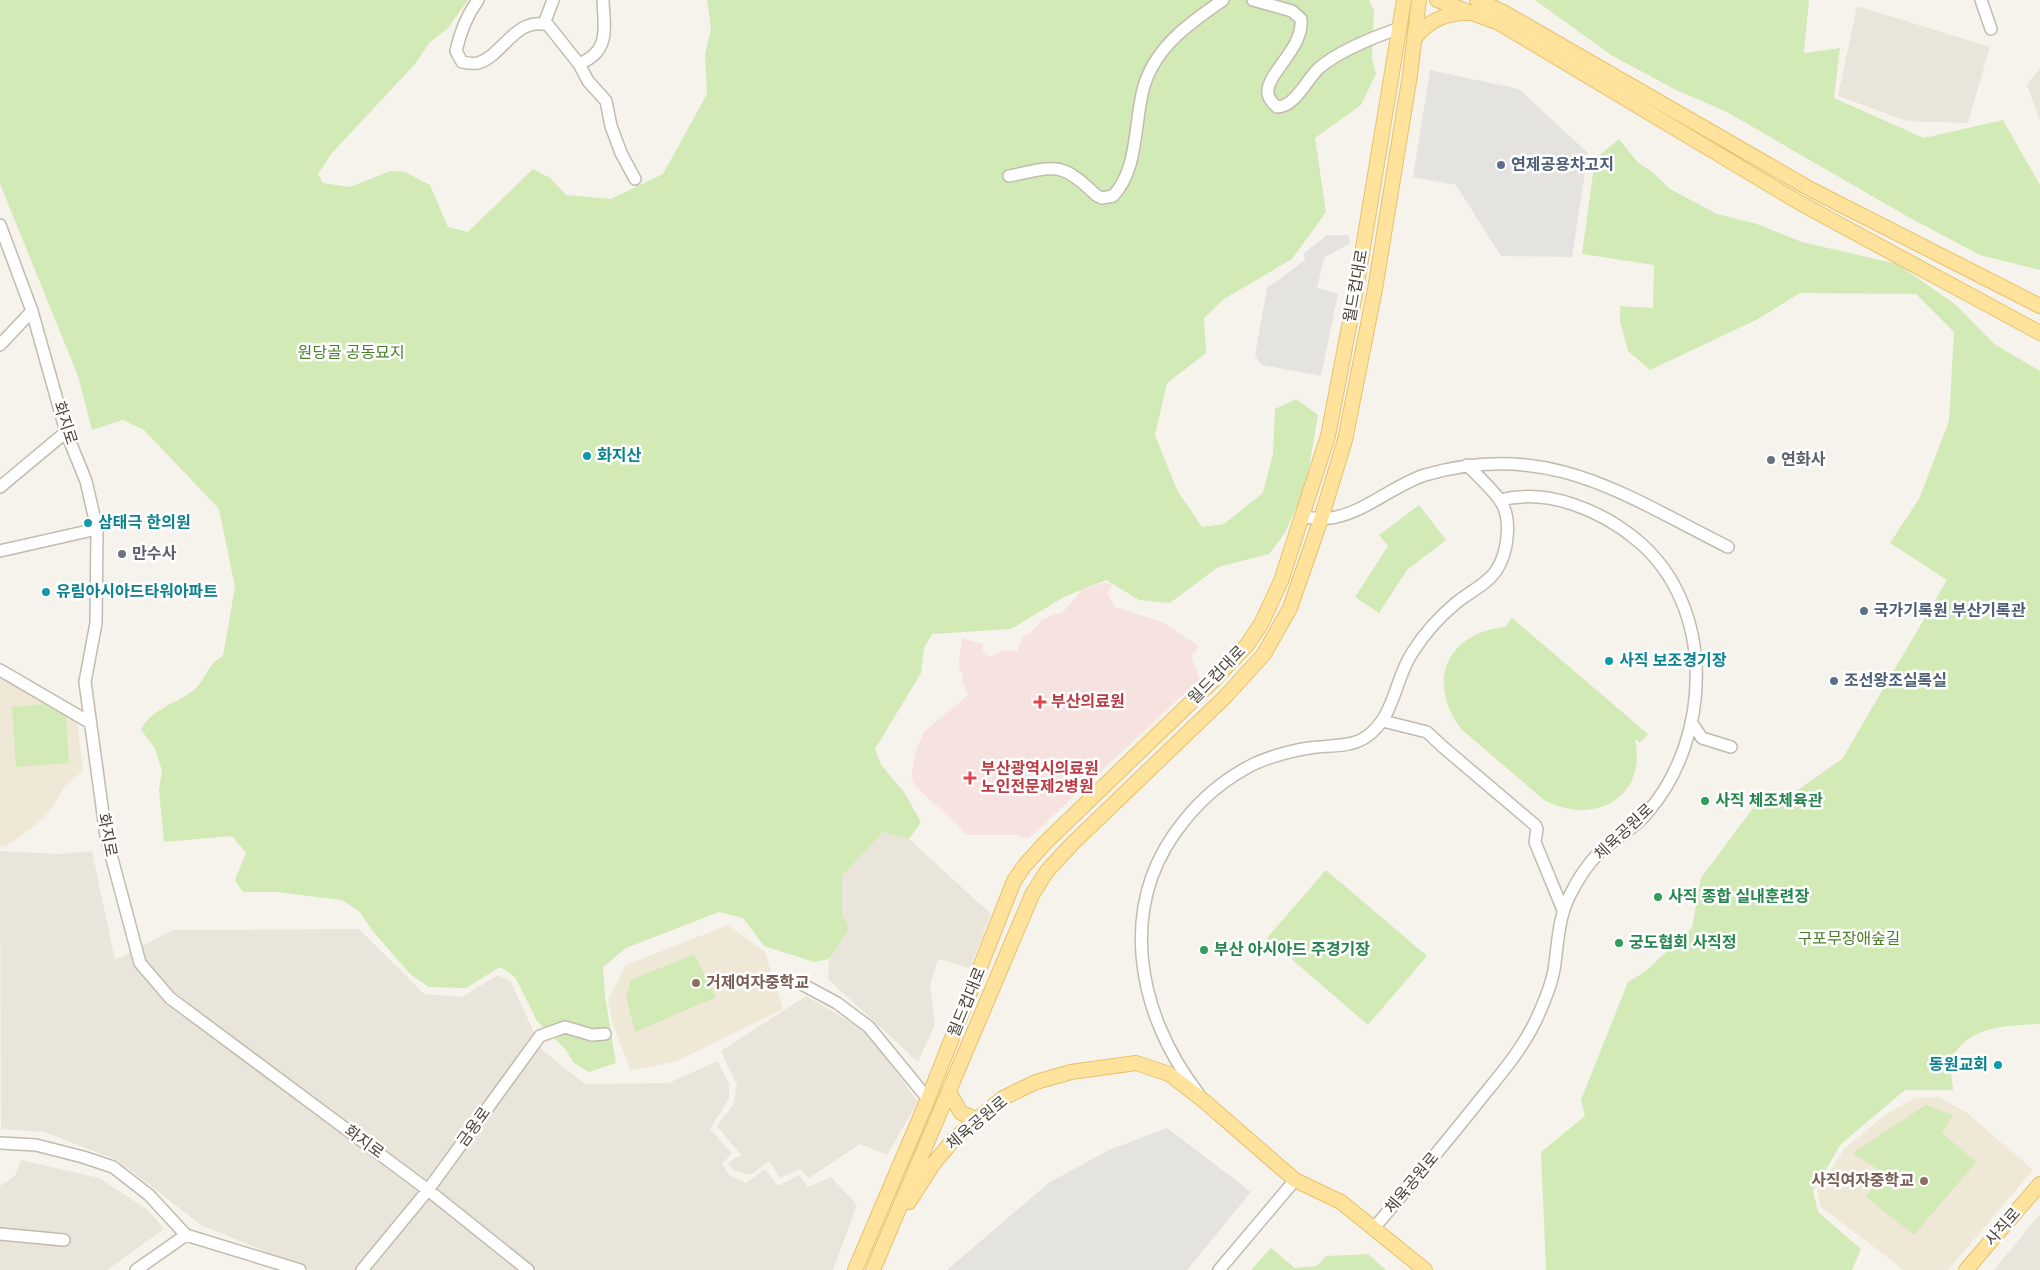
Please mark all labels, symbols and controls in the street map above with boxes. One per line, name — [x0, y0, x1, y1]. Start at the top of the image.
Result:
place label: 연제공용차고지 — [1511, 154, 1614, 176]
marker: 연제공용차고지 — [1495, 159, 1507, 171]
street label: 월드컵대로 — [1339, 248, 1373, 324]
park label: 원당골 공동묘지 — [297, 342, 405, 364]
street label: 화지로 — [48, 399, 82, 448]
place label: 화지산 — [597, 445, 641, 467]
place label: 연화사 — [1781, 449, 1825, 471]
marker: 화지산 — [581, 450, 593, 462]
marker: 연화사 — [1765, 454, 1777, 466]
place label: 삼태극 한의원 — [98, 512, 191, 534]
marker: 삼태극 한의원 — [82, 517, 94, 529]
place label: 만수사 — [132, 543, 176, 565]
marker: 만수사 — [116, 548, 128, 560]
place label: 유림아시아드타워아파트 — [56, 581, 218, 603]
marker: 유림아시아드타워아파트 — [40, 586, 52, 598]
place label: 국가기록원 부산기록관 — [1874, 600, 2026, 622]
marker: 국가기록원 부산기록관 — [1858, 605, 1870, 617]
street label: 월드컵대로 — [1184, 641, 1251, 709]
place label: 사직 보조경기장 — [1619, 650, 1727, 672]
marker: 사직 보조경기장 — [1603, 655, 1615, 667]
place label: 조선왕조실록실 — [1844, 670, 1947, 692]
marker: 조선왕조실록실 — [1828, 675, 1840, 687]
place label: 부산의료원 — [1051, 691, 1125, 713]
marker: 부산의료원 — [1033, 695, 1047, 709]
place label: 부산광역시의료원 노인전문제2병원 — [981, 758, 1099, 798]
marker: 부산광역시의료원 노인전문제2병원 — [963, 771, 977, 785]
place label: 사직 체조체육관 — [1715, 790, 1823, 812]
marker: 사직 체조체육관 — [1699, 795, 1711, 807]
street label: 체육공원로 — [1590, 799, 1659, 865]
street label: 화지로 — [92, 811, 122, 859]
place label: 사직 종합 실내훈련장 — [1668, 886, 1809, 908]
marker: 사직 종합 실내훈련장 — [1652, 891, 1664, 903]
park label: 구포무장애숲길 — [1797, 928, 1901, 950]
place label: 궁도협회 사직정 — [1629, 932, 1736, 954]
marker: 궁도협회 사직정 — [1613, 937, 1625, 949]
place label: 부산 아시아드 주경기장 — [1214, 939, 1370, 961]
marker: 부산 아시아드 주경기장 — [1198, 944, 1210, 956]
street label: 월드컵대로 — [943, 964, 991, 1040]
place label: 거제여자중학교 — [706, 972, 809, 994]
marker: 거제여자중학교 — [690, 977, 702, 989]
place label: 동원교회 — [1929, 1054, 1988, 1076]
marker: 동원교회 — [1992, 1059, 2004, 1071]
street label: 체육공원로 — [942, 1091, 1012, 1155]
street label: 금용로 — [452, 1102, 496, 1151]
street label: 화지로 — [340, 1120, 389, 1164]
street label: 체육공원로 — [1380, 1148, 1444, 1218]
place label: 사직여자중학교 — [1811, 1170, 1914, 1192]
marker: 사직여자중학교 — [1918, 1175, 1930, 1187]
street label: 사직로 — [1980, 1203, 2026, 1251]

